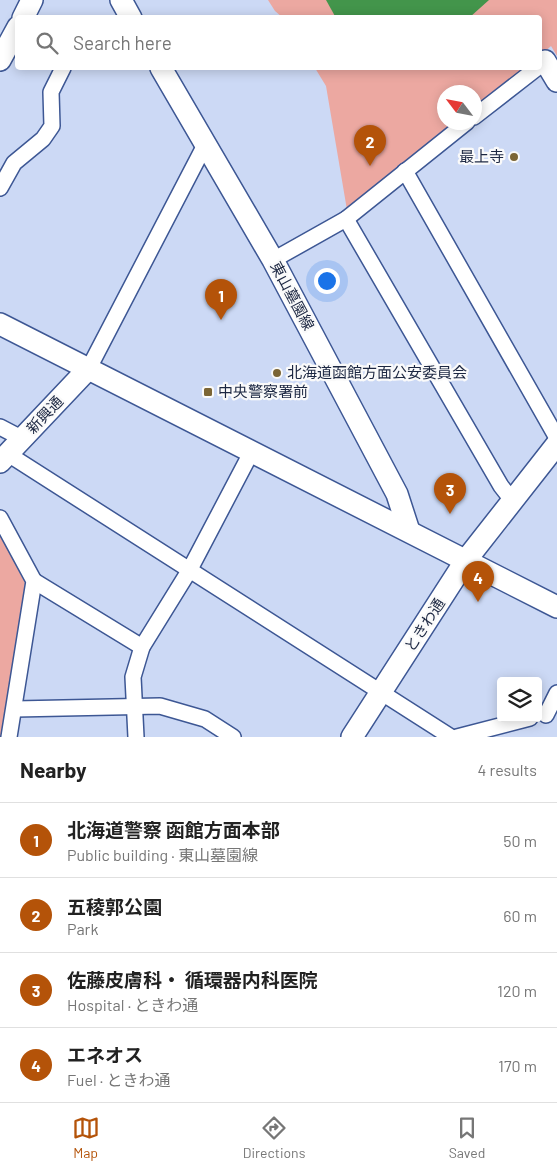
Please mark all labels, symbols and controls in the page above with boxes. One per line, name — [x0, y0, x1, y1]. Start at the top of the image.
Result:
search box — [15, 15, 542, 70]
icon: search — [33, 29, 61, 57]
text: Search here — [73, 31, 172, 54]
north arrow — [437, 85, 482, 130]
pin: 2 — [354, 125, 386, 166]
place label: 最上寺 — [459, 147, 504, 165]
marker: 最上寺 — [508, 151, 520, 163]
street label: 東山墓園線 — [267, 258, 318, 333]
your location — [314, 268, 340, 294]
pin: 1 — [205, 279, 237, 320]
place label: 北海道函館方面公安委員会 — [287, 363, 467, 381]
marker: 北海道函館方面公安委員会 — [271, 367, 283, 379]
place label: 中央警察署前 — [218, 382, 308, 400]
marker: 中央警察署前 — [202, 386, 214, 398]
street label: 新興通 — [22, 392, 66, 437]
pin: 3 — [434, 473, 466, 514]
pin: 4 — [462, 561, 494, 602]
street label: ときわ通 — [400, 594, 448, 655]
map controls — [497, 677, 542, 722]
button: layers — [497, 677, 542, 722]
text: Nearby — [20, 757, 86, 782]
text: 4 results — [477, 760, 537, 779]
text: 北海道警察 函館方面本部 — [67, 818, 280, 841]
text: 1 — [33, 831, 39, 850]
text: 50 m — [503, 831, 537, 850]
text: Public building · 東山墓園線 — [67, 845, 258, 864]
text: 五稜郭公園 — [67, 895, 162, 918]
text: 2 — [32, 906, 40, 925]
text: 60 m — [503, 906, 537, 925]
text: Park — [67, 919, 98, 938]
text: 佐藤皮膚科・ 循環器内科医院 — [67, 968, 318, 991]
text: 3 — [32, 981, 40, 1000]
text: 120 m — [497, 981, 537, 1000]
text: Hospital · ときわ通 — [67, 995, 198, 1014]
text: エネオス — [67, 1043, 143, 1066]
text: 4 — [31, 1056, 41, 1075]
text: 170 m — [498, 1056, 537, 1075]
text: Fuel · ときわ通 — [67, 1070, 170, 1089]
tab: Map — [72, 1114, 100, 1161]
tab: Directions — [243, 1114, 305, 1161]
tab: Saved — [449, 1114, 485, 1161]

